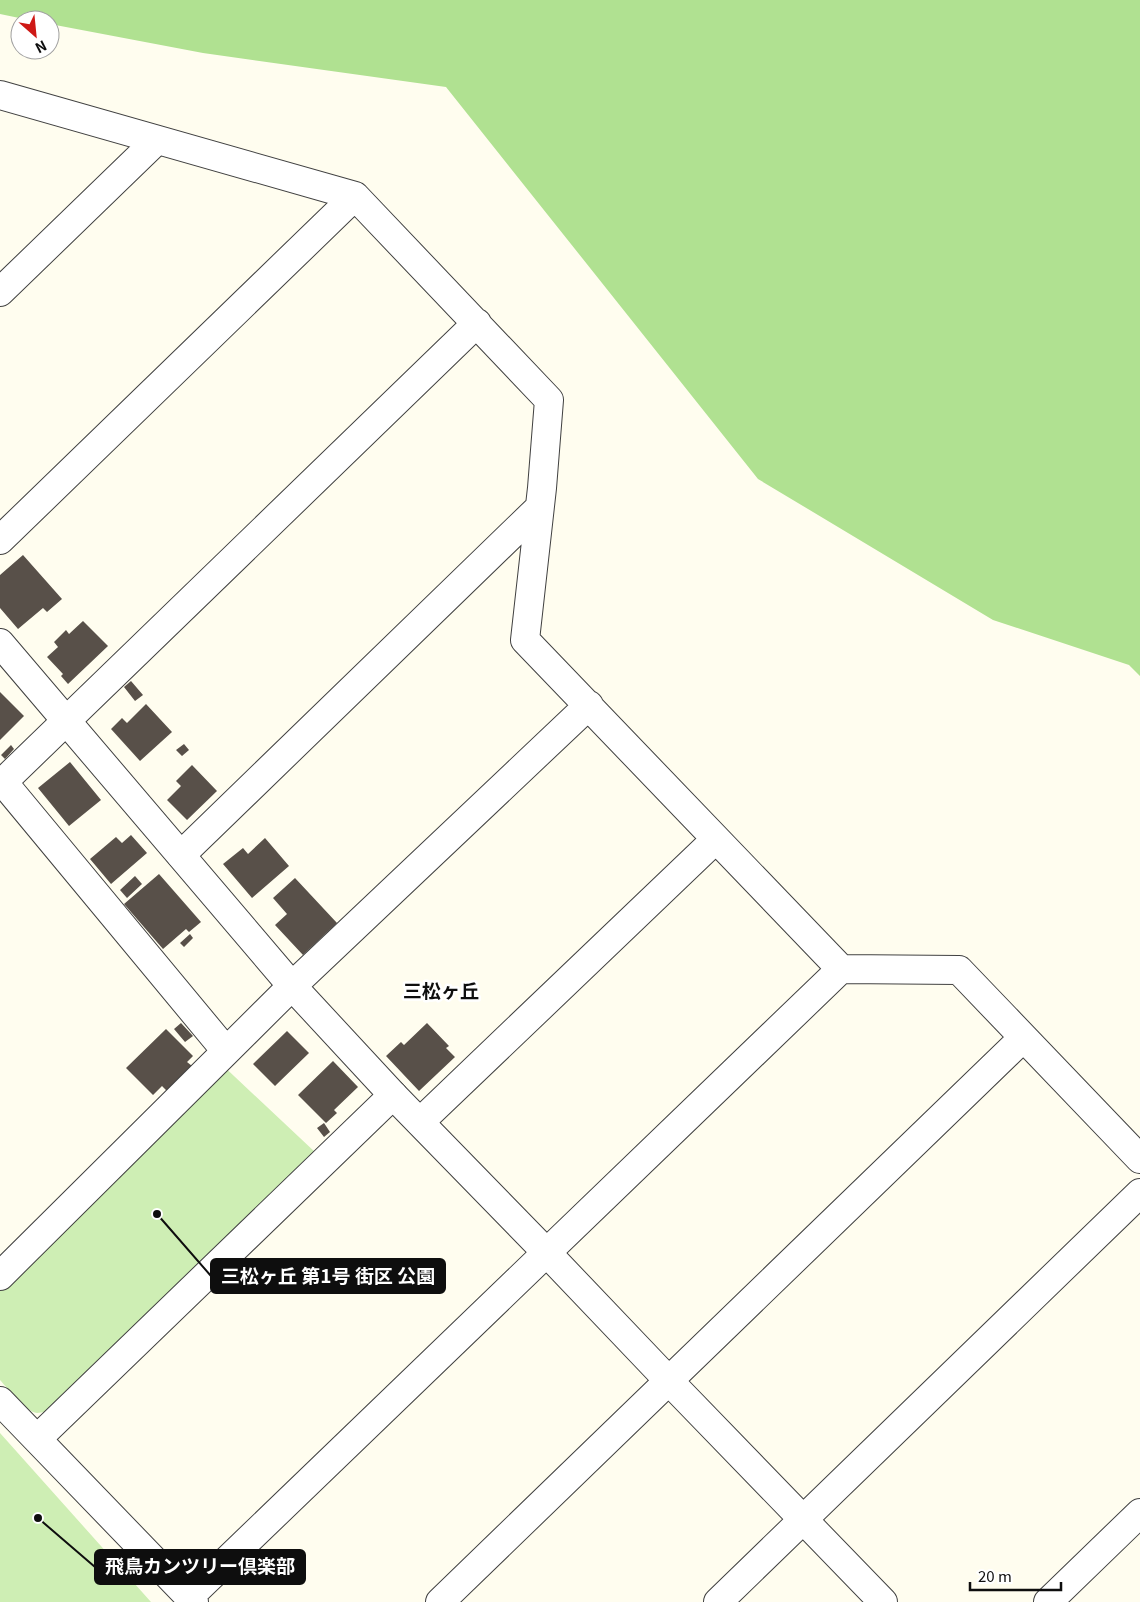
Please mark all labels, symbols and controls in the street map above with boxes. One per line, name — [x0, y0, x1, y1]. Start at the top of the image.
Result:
north arrow — [10, 10, 60, 60]
text: N — [32, 36, 51, 59]
district label: 三松ヶ丘 — [403, 976, 479, 1003]
callout: 三松ヶ丘 第1号 街区 公園 — [211, 1259, 445, 1293]
text: 三松ヶ丘 第1号 街区 公園 — [221, 1261, 435, 1288]
callout: 飛鳥カンツリー倶楽部 — [95, 1550, 305, 1584]
text: 飛鳥カンツリー倶楽部 — [105, 1551, 295, 1578]
scale bar — [970, 1560, 1061, 1592]
text: 20 m — [978, 1565, 1012, 1586]

